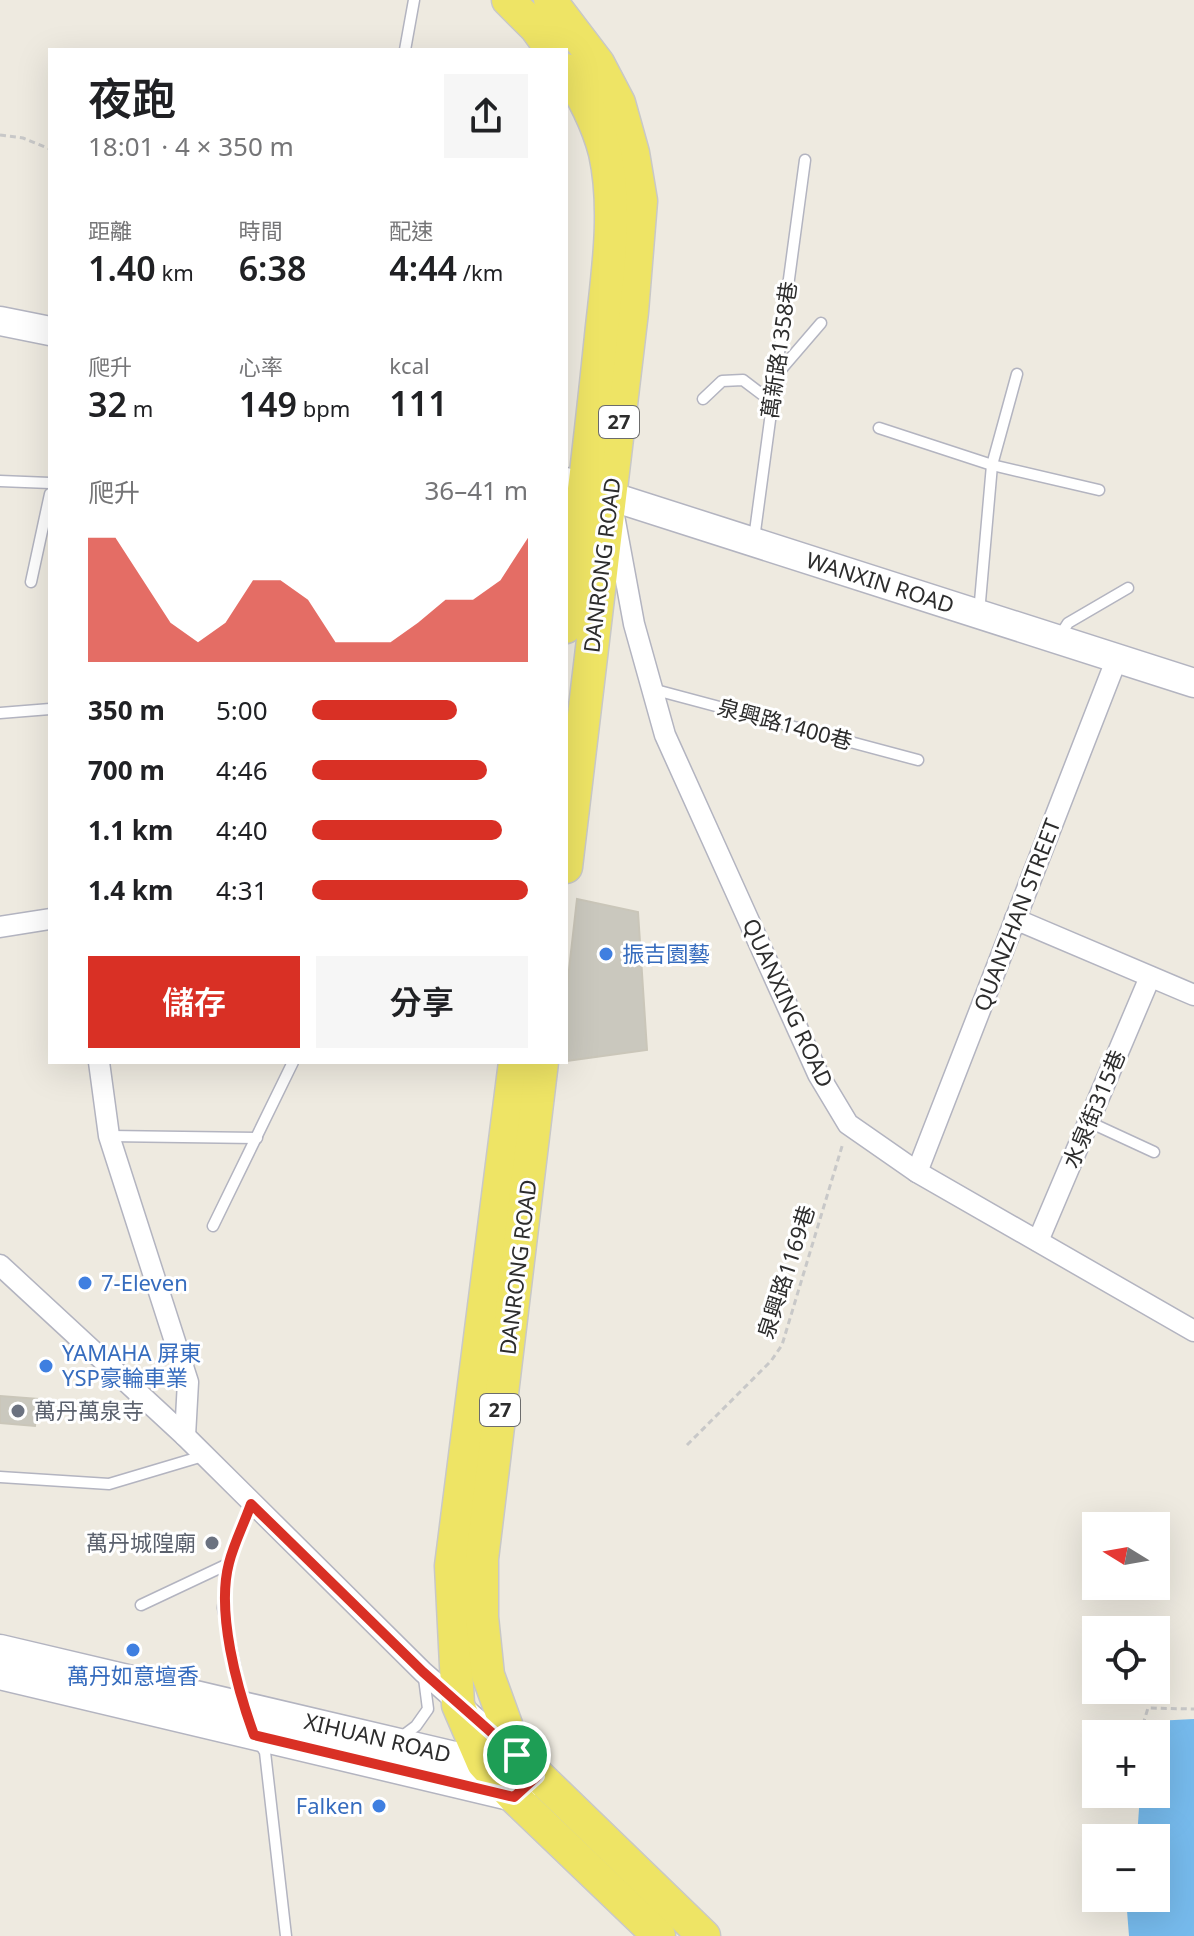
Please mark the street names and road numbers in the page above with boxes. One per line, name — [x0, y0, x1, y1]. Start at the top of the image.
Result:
street label: 萬新路1358巷 — [754, 279, 802, 420]
road number: 27 — [599, 406, 639, 438]
street label: DANRONG ROAD — [575, 476, 627, 654]
street label: WANXIN ROAD — [803, 544, 958, 619]
street label: 泉興路1400巷 — [715, 691, 856, 755]
street label: QUANZHAN STREET — [966, 814, 1067, 1015]
street label: QUANXING ROAD — [737, 913, 841, 1092]
street label: 水泉街315巷 — [1055, 1045, 1131, 1172]
street label: DANRONG ROAD — [491, 1178, 543, 1356]
street label: 泉興路1169巷 — [749, 1201, 821, 1342]
road number: 27 — [480, 1394, 520, 1426]
street label: XIHUAN ROAD — [302, 1705, 454, 1769]

